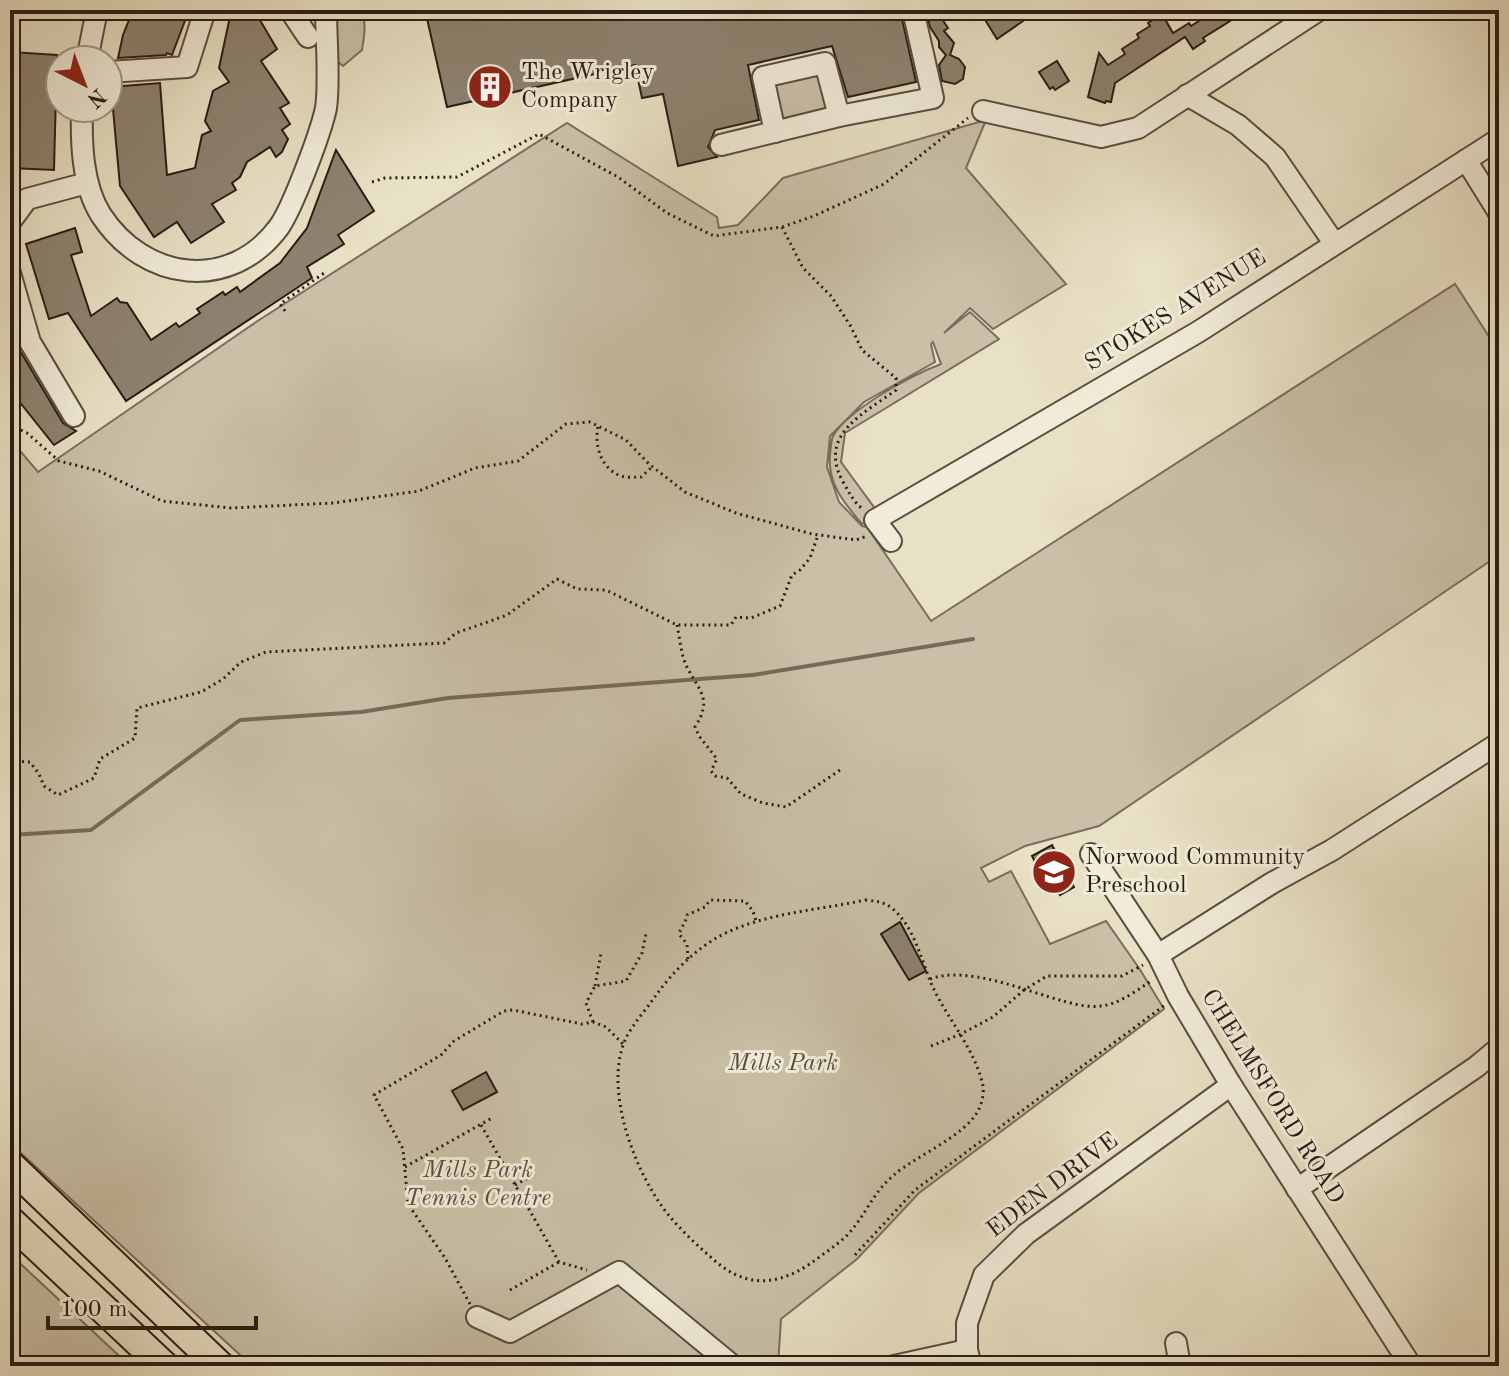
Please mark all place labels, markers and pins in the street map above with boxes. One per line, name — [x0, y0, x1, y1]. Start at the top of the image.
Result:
place label: The Wrigley Company — [521, 61, 654, 113]
building icon: The Wrigley Company — [466, 63, 514, 111]
place label: Norwood Community Preschool — [1085, 846, 1306, 898]
school or university icon: Norwood Community Preschool — [1030, 848, 1078, 896]

